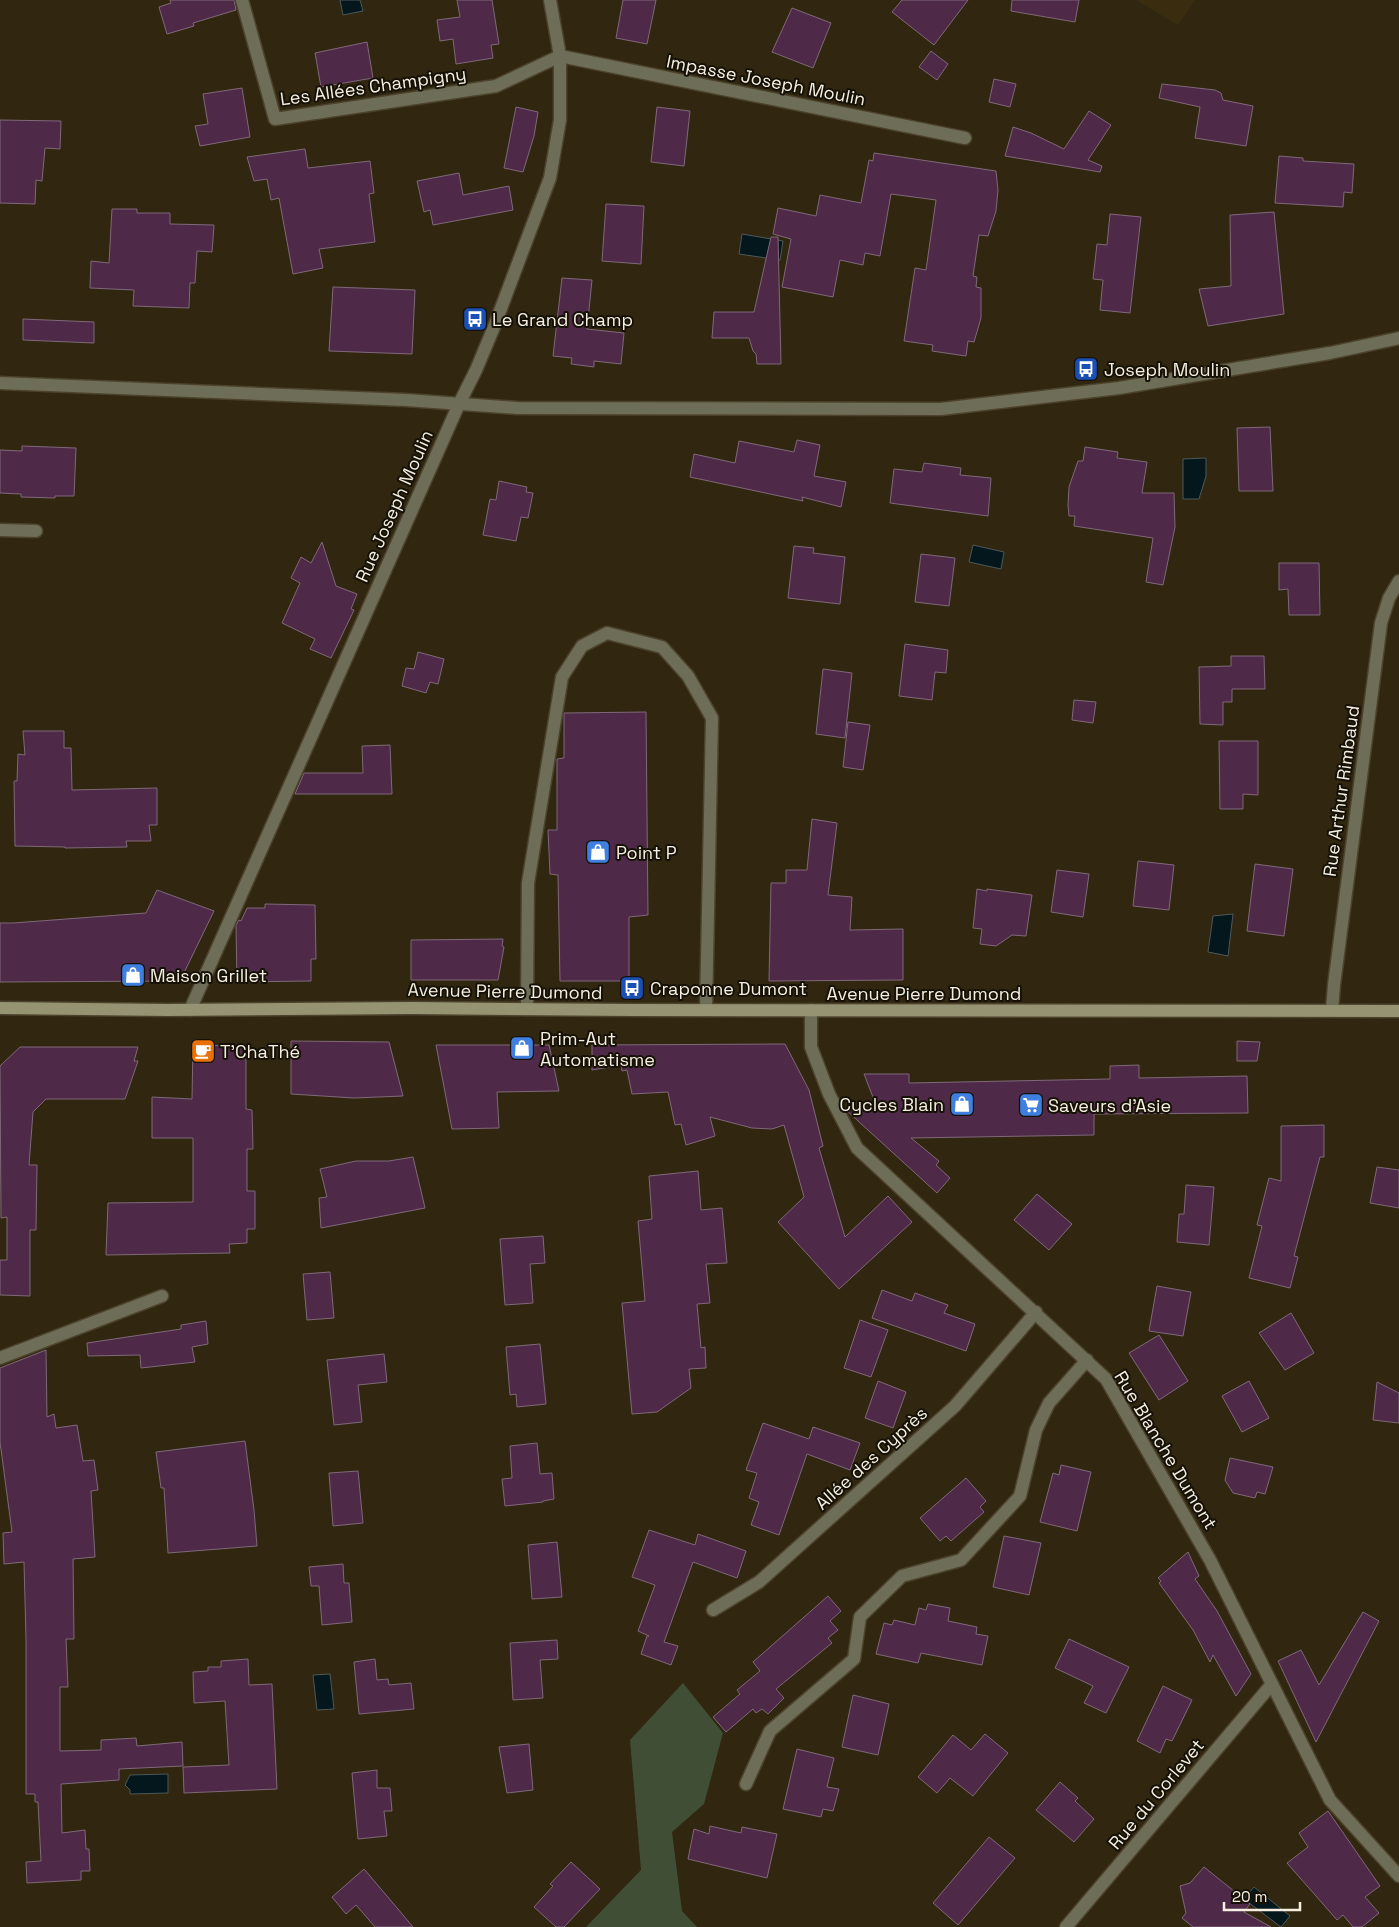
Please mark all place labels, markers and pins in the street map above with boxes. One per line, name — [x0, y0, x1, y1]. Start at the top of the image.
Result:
bus stop icon: Le Grand Champ — [462, 306, 488, 332]
place label: Le Grand Champ — [492, 308, 633, 331]
bus stop icon: Joseph Moulin — [1073, 356, 1099, 382]
place label: Joseph Moulin — [1104, 358, 1230, 381]
shop icon: Point P — [585, 839, 611, 865]
place label: Point P — [616, 841, 677, 864]
shop icon: Maison Grillet — [120, 962, 146, 988]
place label: Maison Grillet — [150, 964, 267, 987]
bus stop icon: Craponne Dumont — [619, 975, 645, 1001]
place label: Craponne Dumont — [650, 977, 807, 1000]
place label: Prim-Aut Automatisme — [540, 1027, 655, 1071]
shop icon: Prim-Aut Automatisme — [509, 1035, 535, 1061]
cafe icon: T'ChaThé — [190, 1038, 216, 1064]
place label: T'ChaThé — [220, 1040, 300, 1063]
shop icon: Cycles Blain — [949, 1091, 975, 1117]
supermarket icon: Saveurs d'Asie — [1018, 1092, 1044, 1118]
place label: Cycles Blain — [839, 1093, 944, 1116]
place label: Saveurs d'Asie — [1048, 1094, 1171, 1117]

